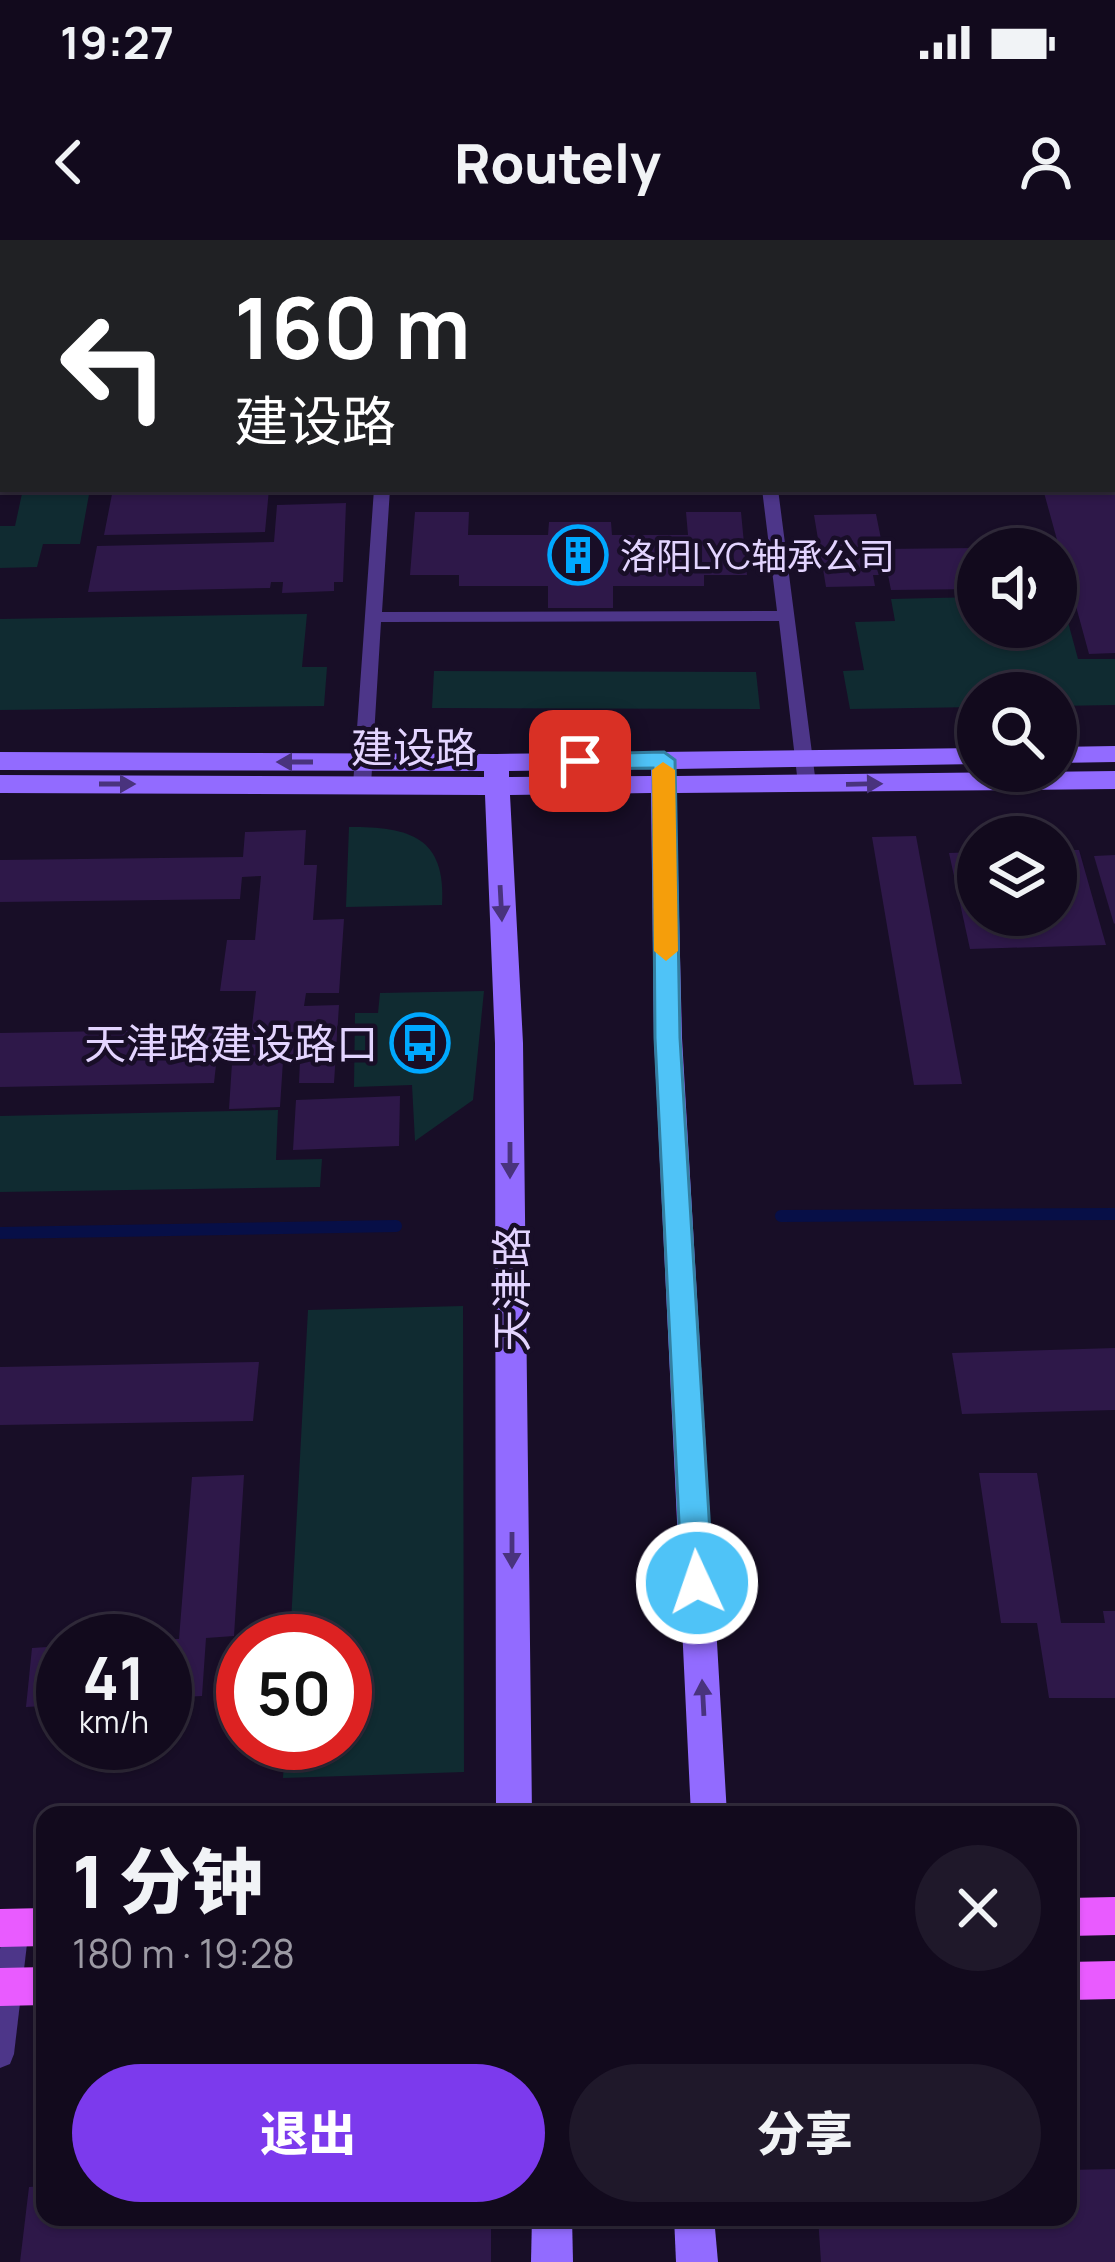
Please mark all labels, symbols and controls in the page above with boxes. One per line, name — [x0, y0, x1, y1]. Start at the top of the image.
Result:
text: 19:27 — [60, 11, 174, 73]
text: Routely — [454, 125, 661, 199]
icon: back — [36, 129, 102, 195]
icon: person — [1013, 129, 1079, 195]
text: 160 m — [234, 269, 471, 384]
icon: left — [36, 288, 192, 444]
text: 建设路 — [234, 383, 396, 457]
building icon: 洛阳LYC轴承公司 — [547, 524, 609, 586]
map controls — [957, 528, 1077, 936]
button: sound — [957, 528, 1077, 648]
place label: 洛阳LYC轴承公司 — [620, 531, 895, 580]
button: search — [957, 672, 1077, 792]
pin — [529, 710, 631, 812]
street label: 建设路 — [351, 718, 477, 776]
icon: arrive — [547, 728, 613, 794]
one-way arrow — [275, 752, 313, 772]
one-way arrow — [846, 774, 884, 793]
one-way arrow — [99, 775, 137, 794]
button: layers — [957, 816, 1077, 936]
one-way arrow — [491, 885, 510, 922]
bus stop icon: 天津路建设路口 — [389, 1012, 451, 1074]
place label: 天津路建设路口 — [84, 1014, 378, 1072]
one-way arrow — [500, 1142, 520, 1180]
street label: 天津路 — [482, 1226, 540, 1352]
position arrow — [634, 1520, 760, 1646]
one-way arrow — [502, 1532, 522, 1570]
speed limit sign: 50 — [216, 1614, 372, 1770]
text: 41 — [83, 1636, 145, 1718]
one-way arrow — [693, 1678, 712, 1716]
text: km/h — [79, 1701, 149, 1742]
text: 1 分钟 — [72, 1831, 263, 1930]
button: close — [915, 1845, 1041, 1971]
text: 180 m · 19:28 — [72, 1926, 295, 1980]
button: 退出 — [72, 2064, 545, 2202]
button: 分享 — [569, 2064, 1041, 2202]

